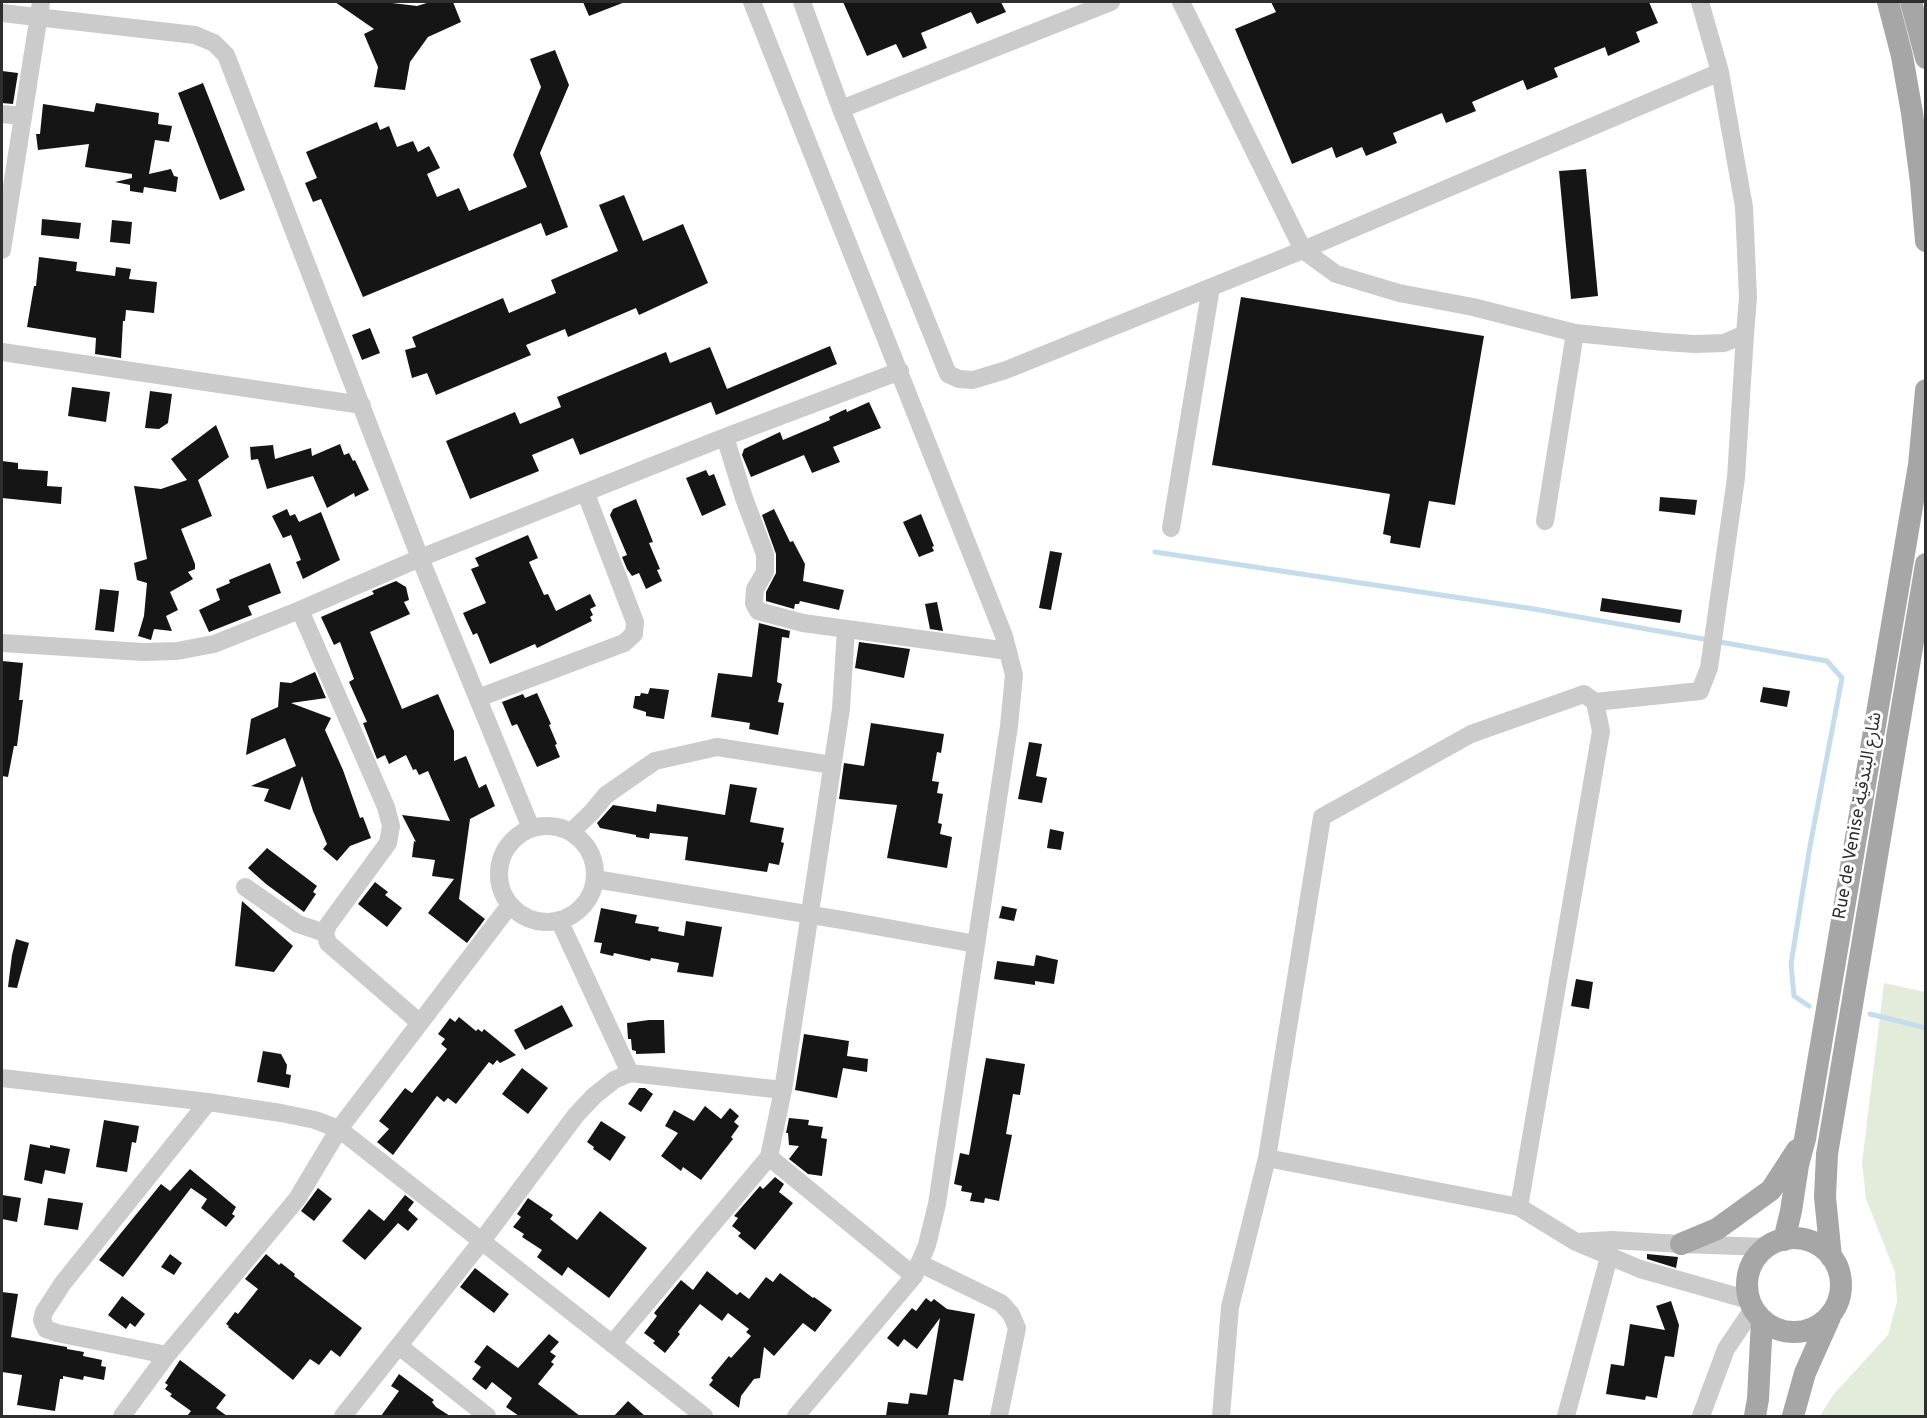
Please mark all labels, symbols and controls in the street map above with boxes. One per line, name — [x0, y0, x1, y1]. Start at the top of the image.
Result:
street label: Rue de Venise شارع البندقية — [1830, 711, 1888, 921]

